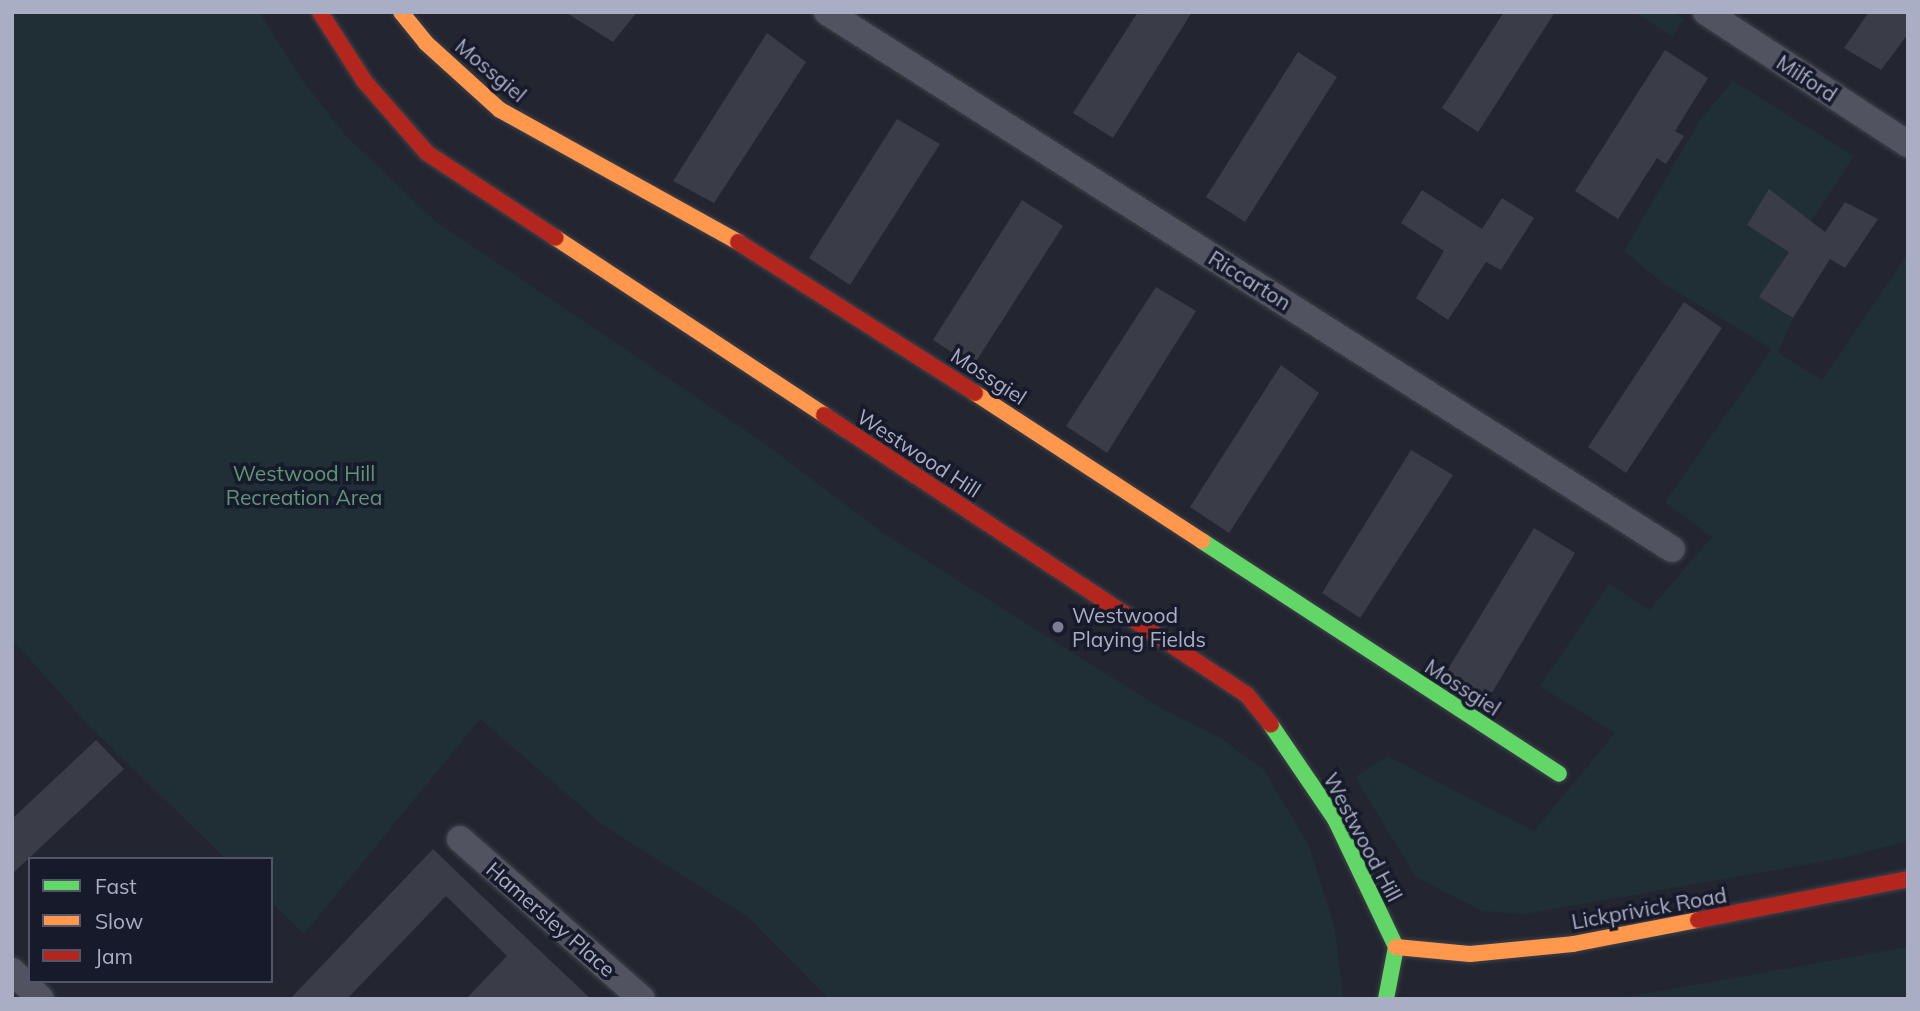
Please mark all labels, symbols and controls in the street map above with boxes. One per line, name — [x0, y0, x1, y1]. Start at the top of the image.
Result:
street label: Mossgiel — [450, 33, 532, 107]
street label: Milford — [1772, 49, 1842, 107]
street label: Riccarton — [1204, 245, 1296, 315]
street label: Mossgiel — [947, 342, 1031, 410]
street label: Westwood Hill — [852, 404, 986, 502]
park label: Westwood Hill Recreation Area — [226, 460, 382, 510]
place label: Westwood Playing Fields — [1072, 602, 1206, 652]
marker: Westwood Playing Fields — [1050, 619, 1066, 635]
street label: Mossgiel — [1421, 653, 1505, 721]
street label: Westwood Hill — [1318, 768, 1408, 906]
street label: Hamersley Place — [481, 856, 621, 982]
legend — [28, 857, 273, 983]
text: Fast — [95, 873, 137, 899]
street label: Lickprivick Road — [1569, 882, 1729, 934]
text: Slow — [95, 908, 143, 934]
text: Jam — [95, 943, 133, 969]

